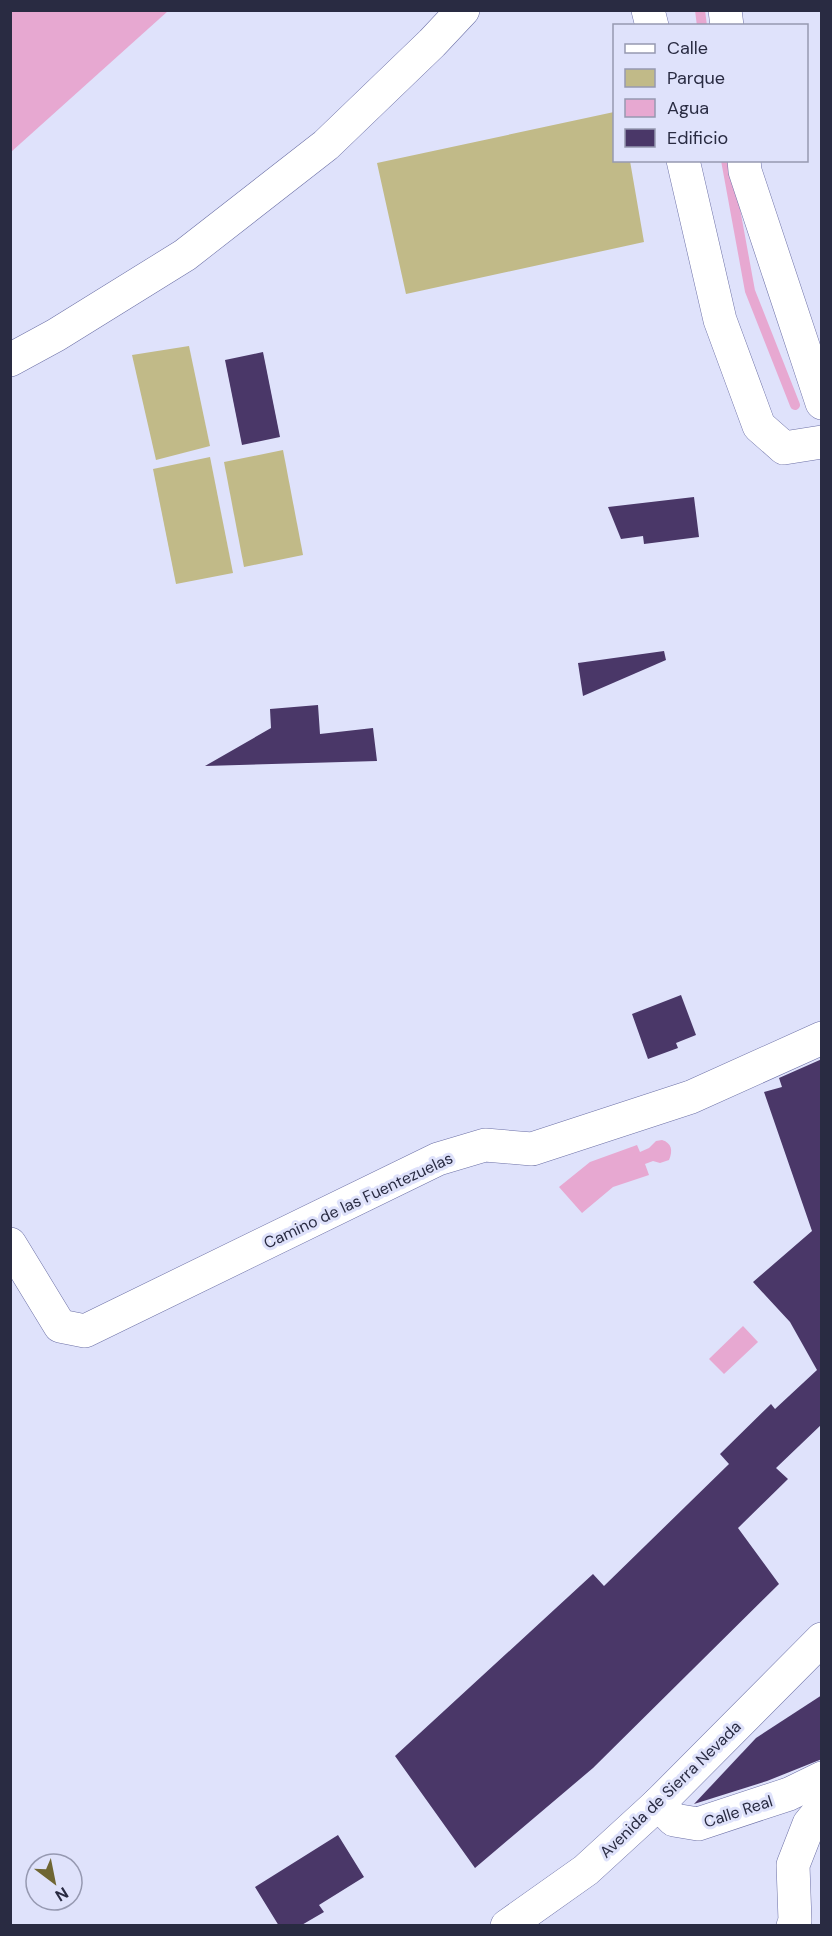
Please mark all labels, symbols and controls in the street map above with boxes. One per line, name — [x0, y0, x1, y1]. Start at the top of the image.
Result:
legend — [613, 24, 808, 162]
text: Calle — [667, 36, 708, 60]
text: Parque — [667, 66, 725, 90]
text: Agua — [667, 96, 709, 120]
text: Edificio — [667, 126, 728, 150]
street label: Camino de las Fuentezuelas — [260, 1147, 456, 1254]
street label: Avenida de Sierra Nevada — [595, 1716, 745, 1862]
street label: Calle Real — [701, 1791, 775, 1832]
north arrow — [24, 1852, 84, 1912]
text: N — [51, 1882, 72, 1906]

